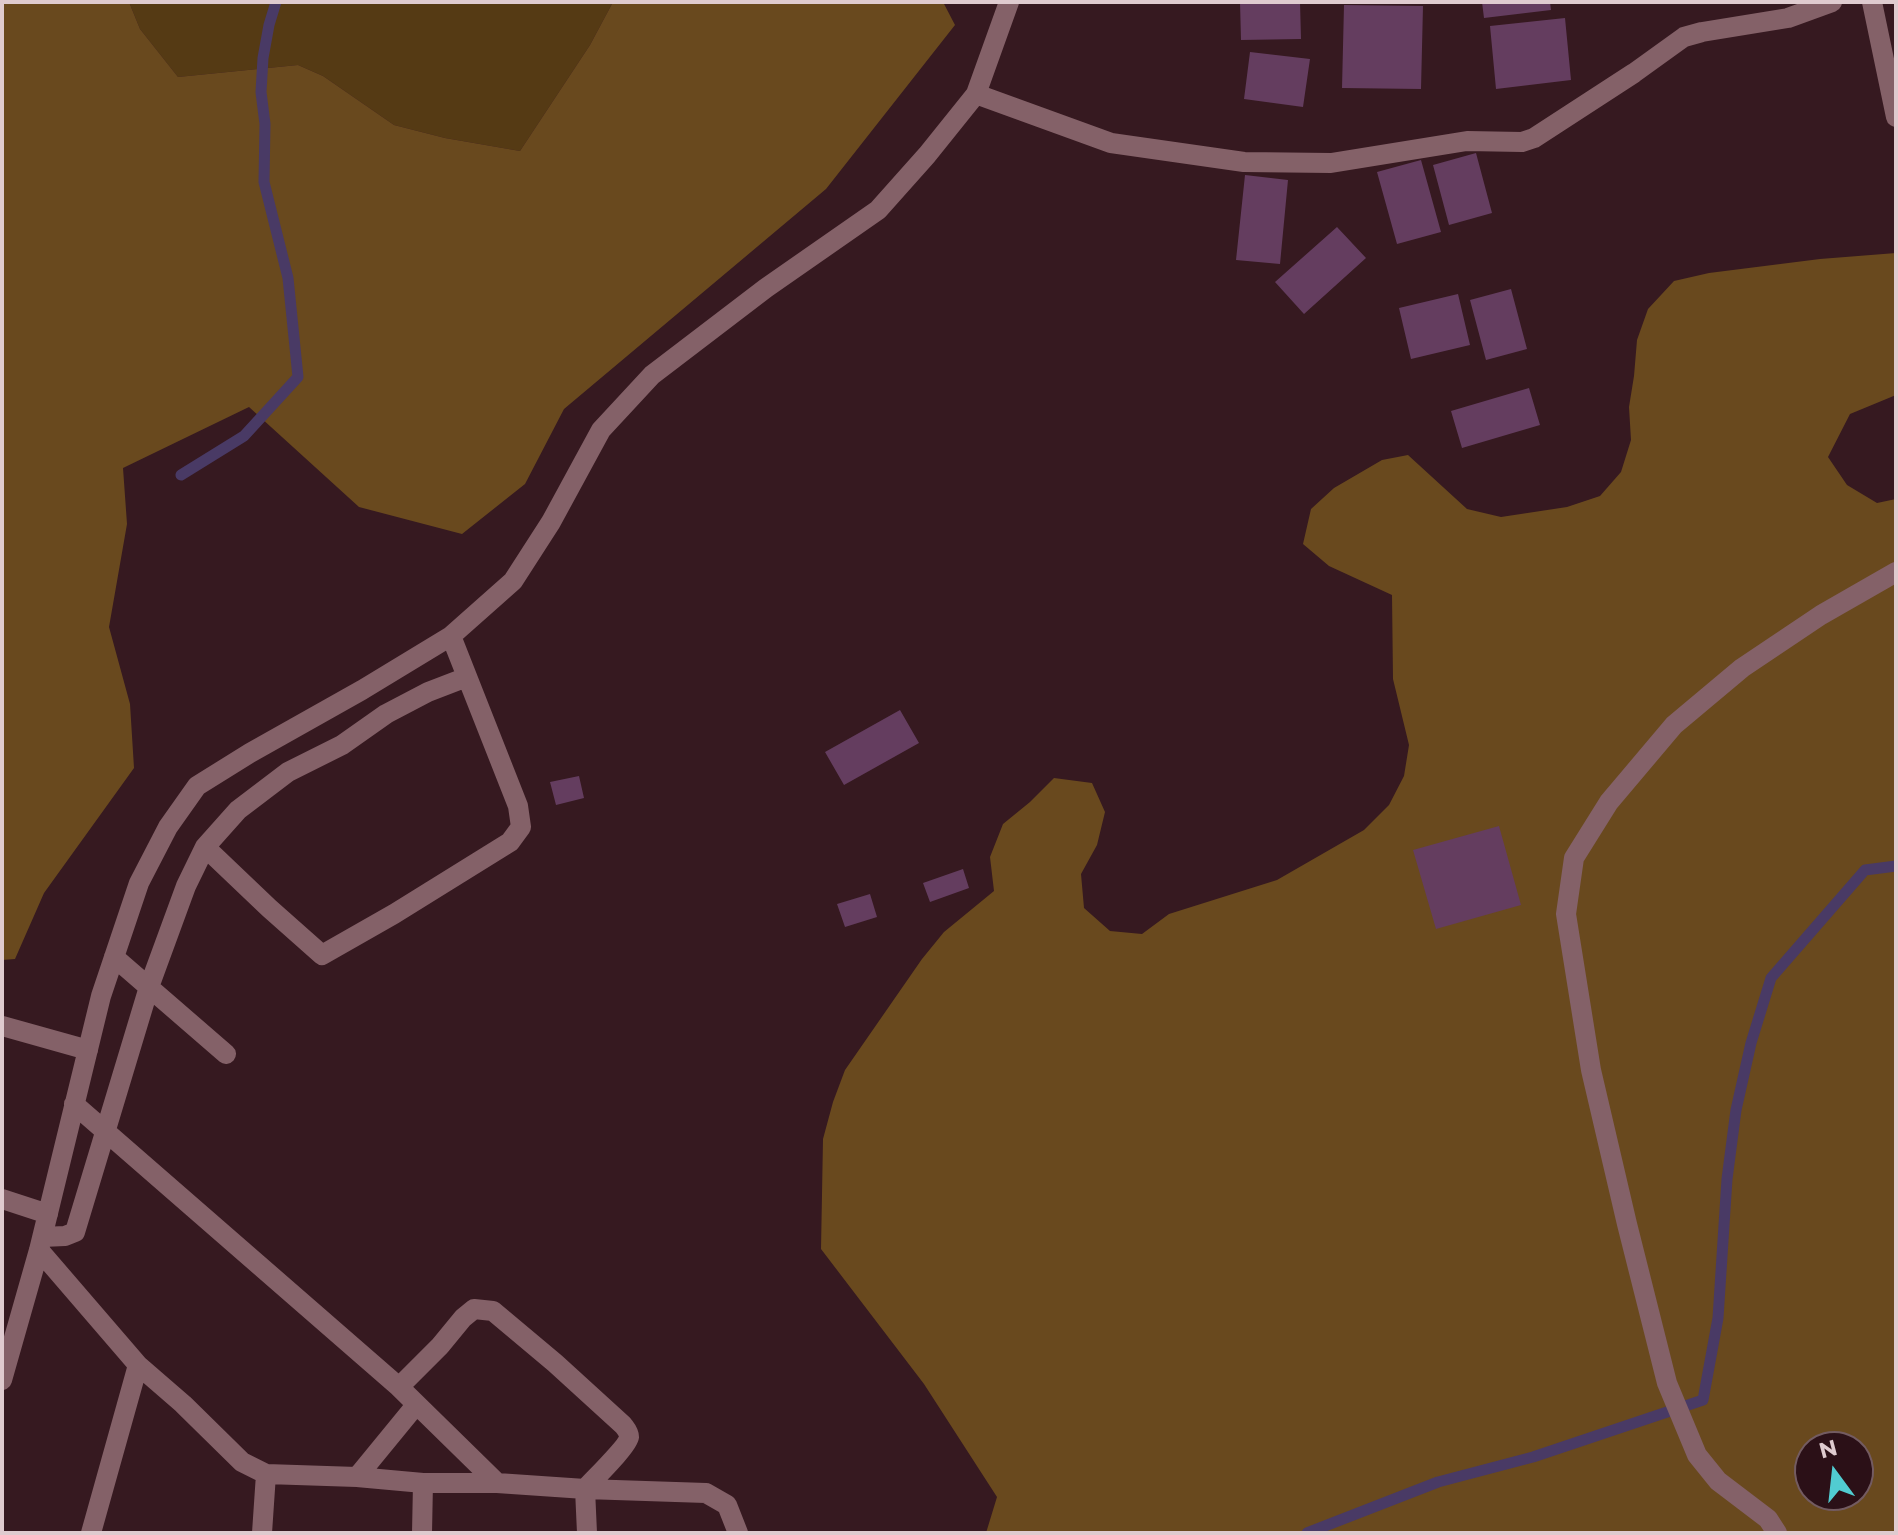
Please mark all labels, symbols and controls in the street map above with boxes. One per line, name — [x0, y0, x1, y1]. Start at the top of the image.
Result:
north arrow — [1794, 1431, 1874, 1511]
text: N — [1816, 1434, 1840, 1465]

